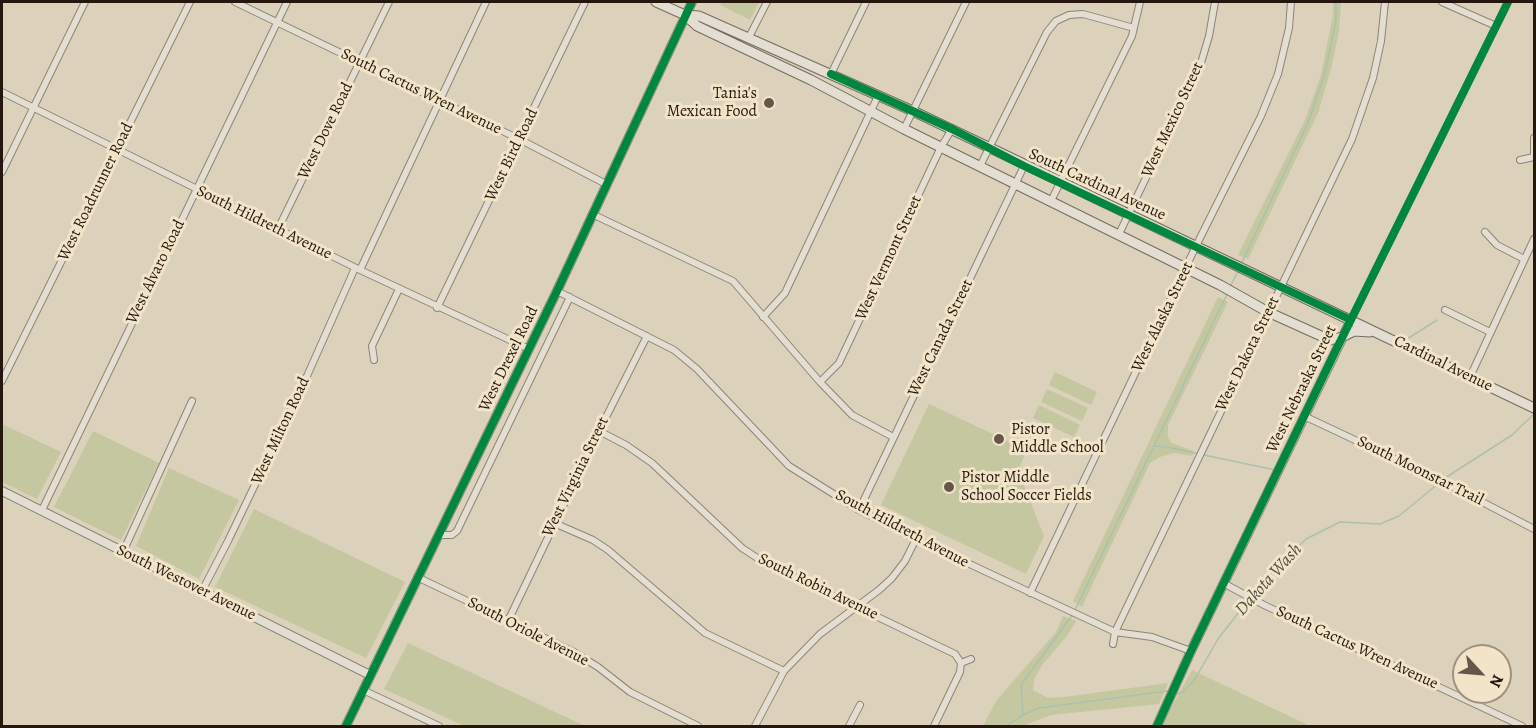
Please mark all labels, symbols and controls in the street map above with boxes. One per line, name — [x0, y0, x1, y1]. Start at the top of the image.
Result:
street label: South Cactus Wren Avenue — [337, 45, 505, 139]
street label: West Mexico Street — [1138, 59, 1208, 181]
street label: West Dove Road — [294, 80, 358, 182]
place label: Tania's Mexican Food — [667, 84, 757, 122]
marker: Tania's Mexican Food — [762, 96, 776, 110]
street label: West Bird Road — [481, 106, 543, 204]
street label: West Roadrunner Road — [54, 120, 138, 264]
street label: South Cardinal Avenue — [1025, 145, 1169, 225]
street label: South Hildreth Avenue — [193, 182, 335, 264]
street label: West Vermont Street — [852, 193, 926, 323]
street label: West Alvaro Road — [123, 217, 189, 327]
street label: West Alaska Street — [1128, 259, 1198, 375]
street label: West Canada Street — [904, 276, 978, 400]
street label: West Dakota Street — [1212, 293, 1284, 415]
street label: West Drexel Road — [475, 303, 543, 415]
street label: West Nebraska Street — [1263, 322, 1341, 456]
street label: Cardinal Avenue — [1390, 332, 1496, 396]
street label: West Milton Road — [248, 374, 314, 488]
street label: West Virginia Street — [539, 414, 613, 540]
place label: Pistor Middle School — [1011, 420, 1104, 458]
marker: Pistor Middle School — [992, 432, 1006, 446]
street label: South Moonstar Trail — [1354, 432, 1486, 510]
place label: Pistor Middle School Soccer Fields — [961, 468, 1092, 506]
marker: Pistor Middle School Soccer Fields — [942, 480, 956, 494]
street label: South Hildreth Avenue — [832, 486, 972, 572]
water label: Dakota Wash — [1231, 539, 1307, 621]
street label: South Westover Avenue — [113, 541, 259, 625]
street label: South Robin Avenue — [755, 550, 881, 624]
street label: South Oriole Avenue — [464, 593, 592, 671]
street label: South Cactus Wren Avenue — [1273, 602, 1441, 694]
north arrow — [1452, 644, 1512, 704]
text: N — [1484, 671, 1509, 691]

